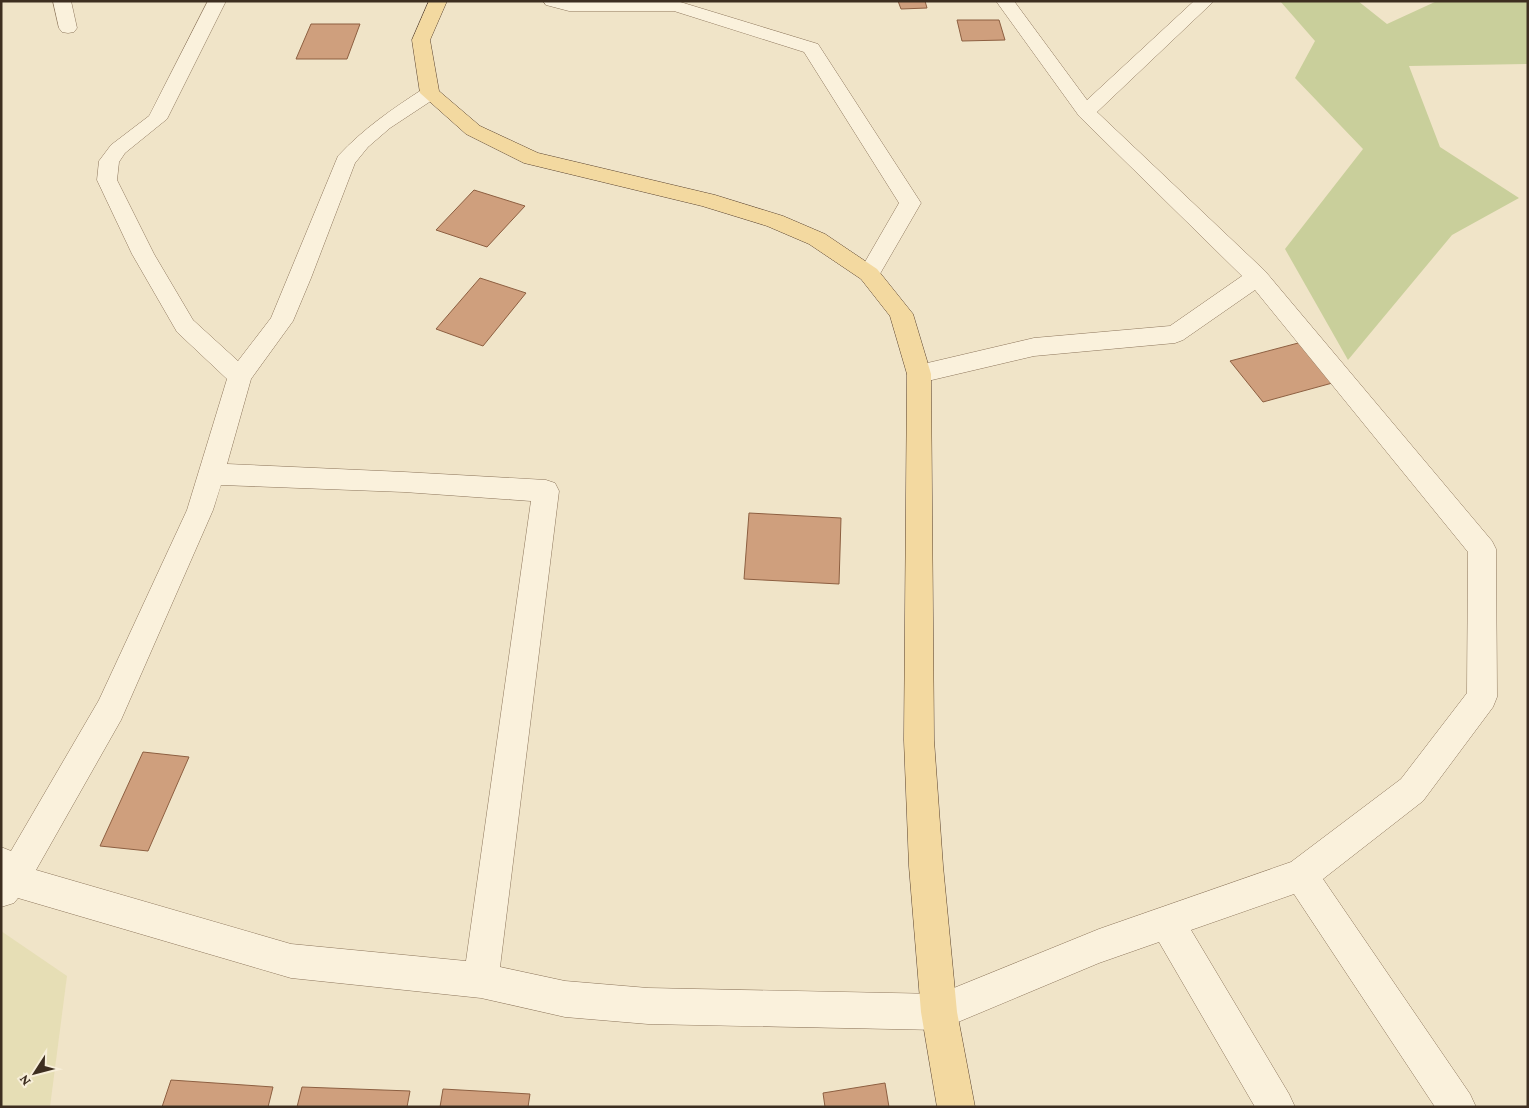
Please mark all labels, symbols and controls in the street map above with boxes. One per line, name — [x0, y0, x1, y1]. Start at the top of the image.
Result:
north arrow — [10, 1048, 60, 1098]
text: N — [15, 1072, 34, 1089]

